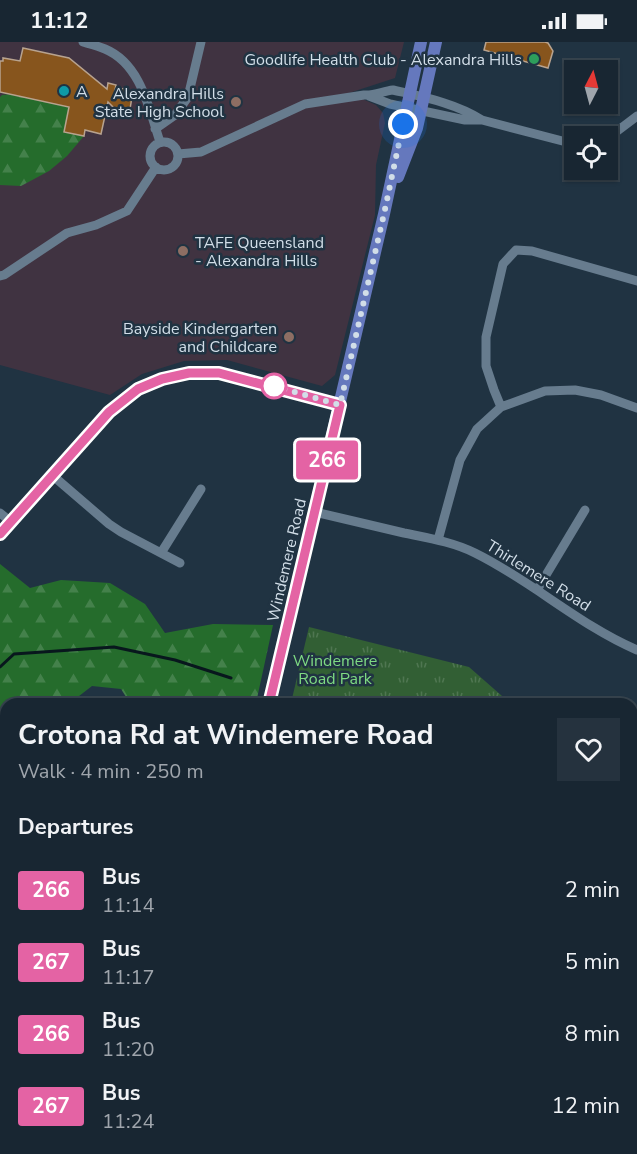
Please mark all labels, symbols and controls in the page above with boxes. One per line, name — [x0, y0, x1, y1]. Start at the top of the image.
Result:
text: 11:12 — [30, 6, 88, 36]
place label: Goodlife Health Club - Alexandra Hills — [244, 49, 522, 71]
marker: Goodlife Health Club - Alexandra Hills — [527, 52, 541, 66]
north arrow — [564, 60, 618, 114]
map controls — [564, 60, 618, 180]
place label: A — [76, 81, 88, 103]
place label: Alexandra Hills State High School — [95, 83, 224, 123]
marker: A — [57, 84, 71, 98]
marker: Alexandra Hills State High School — [229, 95, 243, 109]
your location — [388, 109, 418, 139]
button: locate — [564, 126, 618, 180]
place label: TAFE Queensland - Alexandra Hills — [195, 232, 324, 272]
marker: TAFE Queensland - Alexandra Hills — [176, 244, 190, 258]
place label: Bayside Kindergarten and Childcare — [123, 318, 277, 358]
marker: Bayside Kindergarten and Childcare — [282, 330, 296, 344]
unlabelled marker — [261, 373, 287, 399]
line badge: 266 — [292, 440, 362, 480]
text: 266 — [308, 446, 346, 474]
street label: Windemere Road — [262, 496, 312, 624]
street label: Thirlemere Road — [482, 535, 595, 617]
park label: Windemere Road Park — [293, 650, 377, 690]
text: Crotona Rd at Windemere Road — [18, 716, 434, 754]
button: heart — [557, 718, 620, 781]
text: Walk · 4 min · 250 m — [18, 758, 204, 785]
text: Departures — [18, 812, 133, 842]
text: Bus — [102, 862, 141, 892]
text: 2 min — [565, 875, 620, 905]
text: 266 — [32, 876, 70, 904]
text: 11:14 — [102, 892, 155, 919]
text: Bus — [102, 934, 141, 964]
text: 5 min — [565, 947, 620, 977]
text: 267 — [32, 948, 70, 976]
text: 11:17 — [102, 964, 155, 991]
text: Bus — [102, 1006, 141, 1036]
text: 8 min — [565, 1019, 620, 1049]
text: 266 — [32, 1020, 70, 1048]
text: 11:20 — [102, 1036, 155, 1063]
text: Bus — [102, 1078, 141, 1108]
text: 12 min — [552, 1091, 620, 1121]
text: 267 — [32, 1092, 70, 1120]
text: 11:24 — [102, 1108, 155, 1135]

